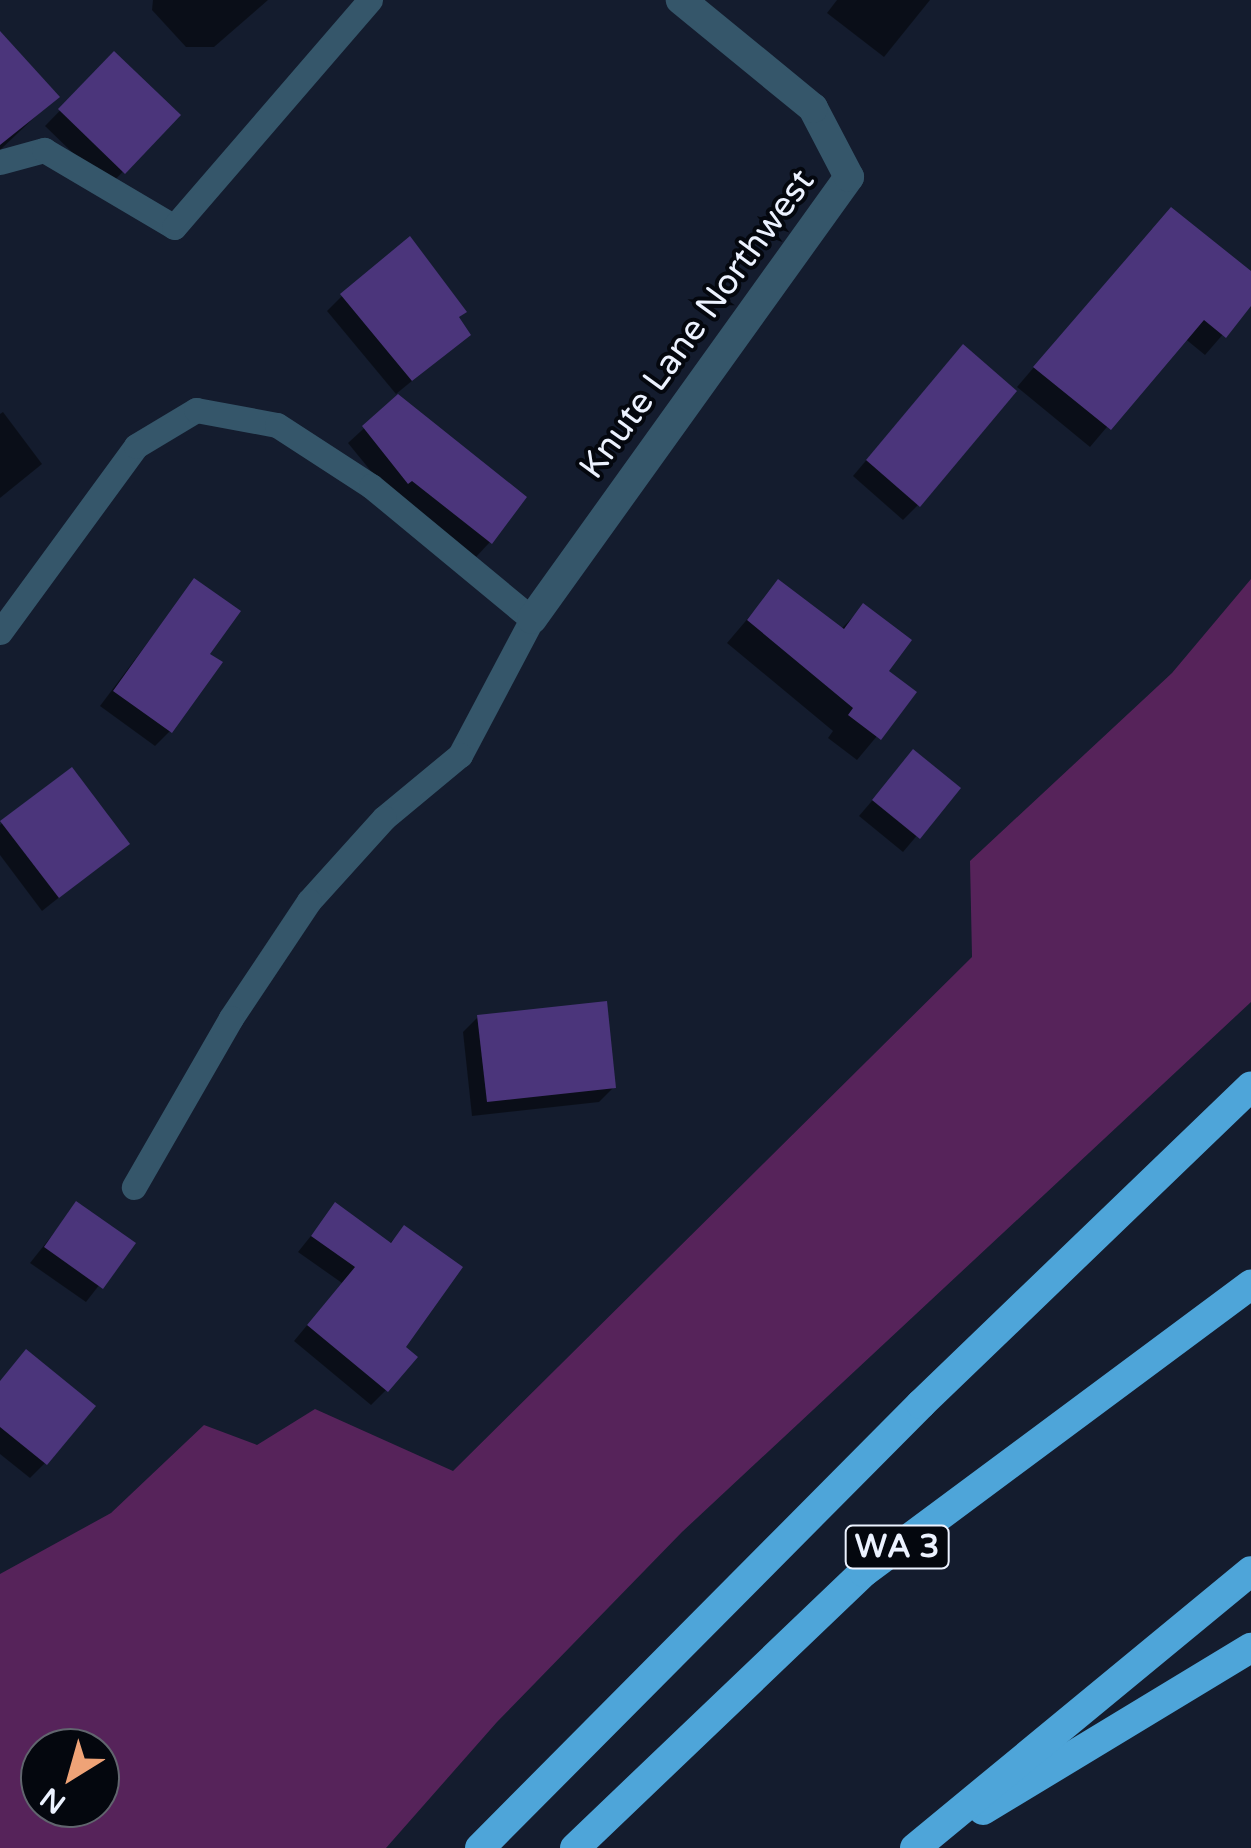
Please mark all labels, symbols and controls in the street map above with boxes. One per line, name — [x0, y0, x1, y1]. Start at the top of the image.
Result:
street label: Knute Lane Northwest — [571, 161, 823, 487]
road number: WA 3 — [844, 1520, 950, 1574]
north arrow — [20, 1728, 120, 1828]
text: N — [34, 1780, 72, 1821]

